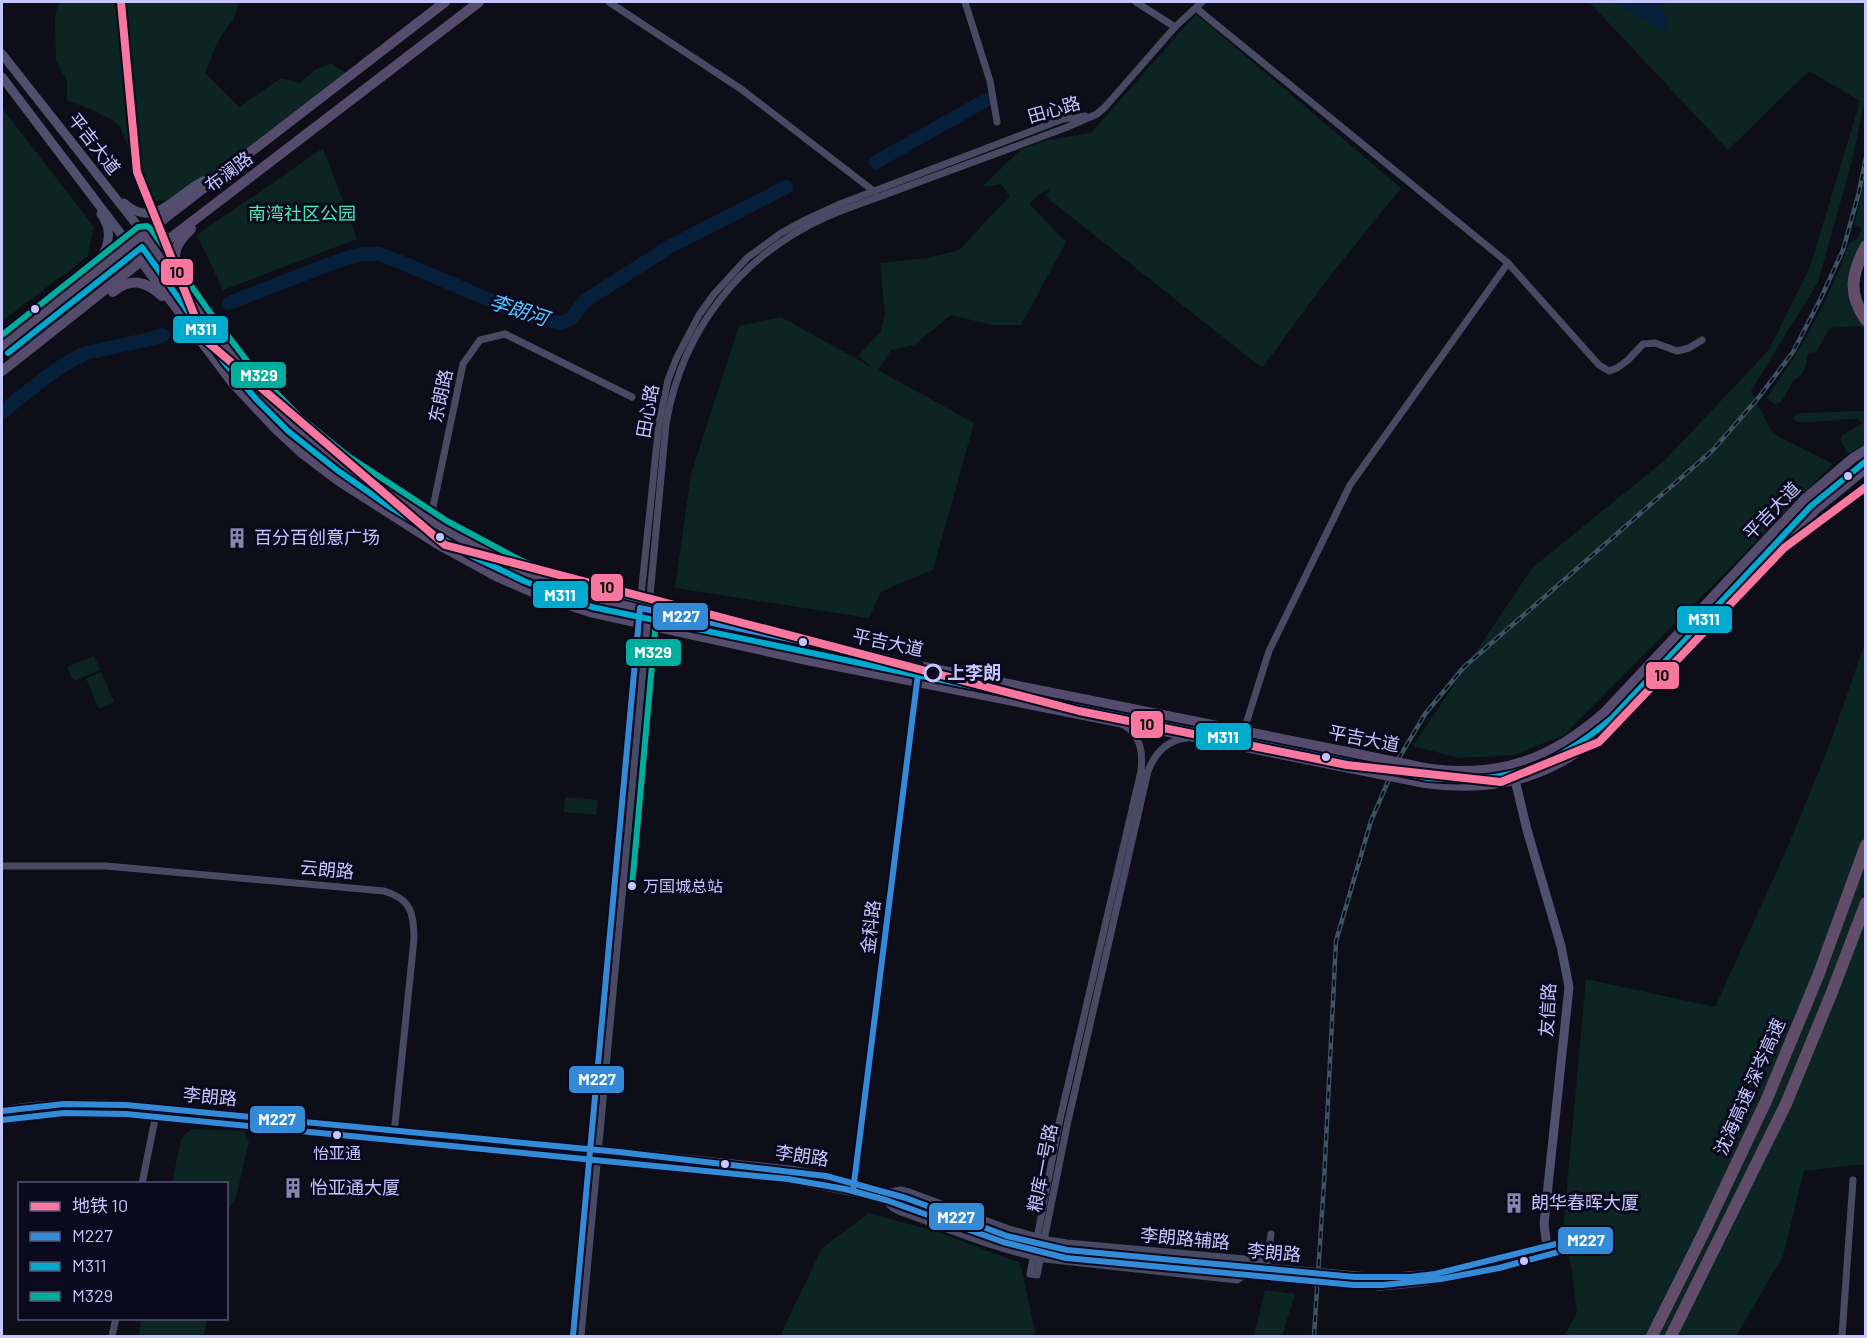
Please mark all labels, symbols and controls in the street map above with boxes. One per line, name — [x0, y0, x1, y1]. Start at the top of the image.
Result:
street label: 田心路 — [1025, 91, 1083, 127]
street label: 平吉大道 — [64, 108, 126, 179]
street label: 布澜路 — [200, 146, 257, 196]
park label: 南湾社区公园 — [248, 202, 356, 224]
line badge: 10 — [160, 258, 194, 286]
text: 10 — [170, 262, 184, 281]
water label: 李朗河 — [487, 288, 555, 331]
unlabelled marker — [29, 303, 41, 315]
line badge: M311 — [172, 315, 229, 344]
text: M311 — [185, 319, 217, 338]
line badge: M329 — [230, 361, 287, 389]
text: M329 — [240, 365, 278, 384]
street label: 东朗路 — [424, 367, 456, 424]
street label: 田心路 — [631, 382, 663, 439]
unlabelled marker — [1842, 470, 1854, 482]
street label: 平吉大道 — [1738, 477, 1804, 544]
building icon: 百分百创意广场 — [225, 526, 249, 550]
place label: 百分百创意广场 — [254, 526, 380, 548]
unlabelled marker — [434, 531, 446, 543]
line badge: 10 — [590, 573, 624, 602]
text: 10 — [600, 577, 614, 596]
line badge: M311 — [532, 580, 589, 609]
text: M311 — [544, 585, 576, 604]
line badge: M227 — [652, 602, 709, 631]
line badge: M311 — [1676, 605, 1733, 634]
text: M227 — [662, 606, 700, 625]
text: M311 — [1688, 609, 1720, 628]
street label: 平吉大道 — [851, 624, 926, 660]
unlabelled marker — [797, 636, 809, 648]
line badge: M329 — [625, 638, 682, 667]
text: M329 — [634, 642, 672, 661]
place label: 上李朗 — [947, 661, 1001, 683]
line badge: 10 — [1645, 661, 1680, 690]
marker: 上李朗 — [924, 664, 942, 682]
text: 10 — [1655, 665, 1669, 684]
line badge: 10 — [1130, 710, 1164, 739]
text: 10 — [1140, 714, 1154, 733]
street label: 平吉大道 — [1327, 720, 1402, 756]
line badge: M311 — [1195, 722, 1252, 751]
text: M311 — [1207, 727, 1239, 746]
unlabelled marker — [1320, 751, 1332, 763]
street label: 云朗路 — [299, 856, 355, 882]
place label: 万国城总站 — [643, 876, 723, 895]
marker: 万国城总站 — [626, 880, 638, 892]
street label: 金科路 — [856, 899, 884, 955]
street label: 友信路 — [1535, 982, 1559, 1037]
street label: 沈海高速 深岑高速 — [1709, 1015, 1789, 1158]
line badge: M227 — [568, 1065, 625, 1094]
text: M227 — [578, 1069, 616, 1088]
street label: 李朗路 — [182, 1083, 238, 1109]
line badge: M227 — [249, 1105, 306, 1134]
text: M227 — [258, 1109, 296, 1128]
street label: 粮库一号路 — [1023, 1122, 1061, 1214]
marker: 怡亚通 — [331, 1129, 343, 1141]
street label: 李朗路 — [774, 1140, 830, 1170]
place label: 怡亚通 — [313, 1143, 361, 1162]
unlabelled marker — [719, 1158, 731, 1170]
building icon: 怡亚通大厦 — [281, 1176, 305, 1200]
place label: 怡亚通大厦 — [310, 1176, 400, 1198]
legend — [18, 1182, 228, 1320]
building icon: 朗华春晖大厦 — [1502, 1191, 1526, 1215]
place label: 朗华春晖大厦 — [1531, 1191, 1639, 1213]
text: 地铁 10 — [72, 1194, 128, 1216]
line badge: M227 — [928, 1202, 985, 1231]
text: M227 — [937, 1207, 975, 1226]
street label: 李朗路辅路 — [1139, 1223, 1231, 1253]
text: M227 — [72, 1224, 113, 1246]
line badge: M227 — [1557, 1226, 1614, 1255]
text: M227 — [1567, 1230, 1605, 1249]
street label: 李朗路 — [1246, 1239, 1302, 1265]
text: M311 — [72, 1254, 107, 1276]
unlabelled marker — [1518, 1255, 1530, 1267]
text: M329 — [72, 1284, 113, 1306]

